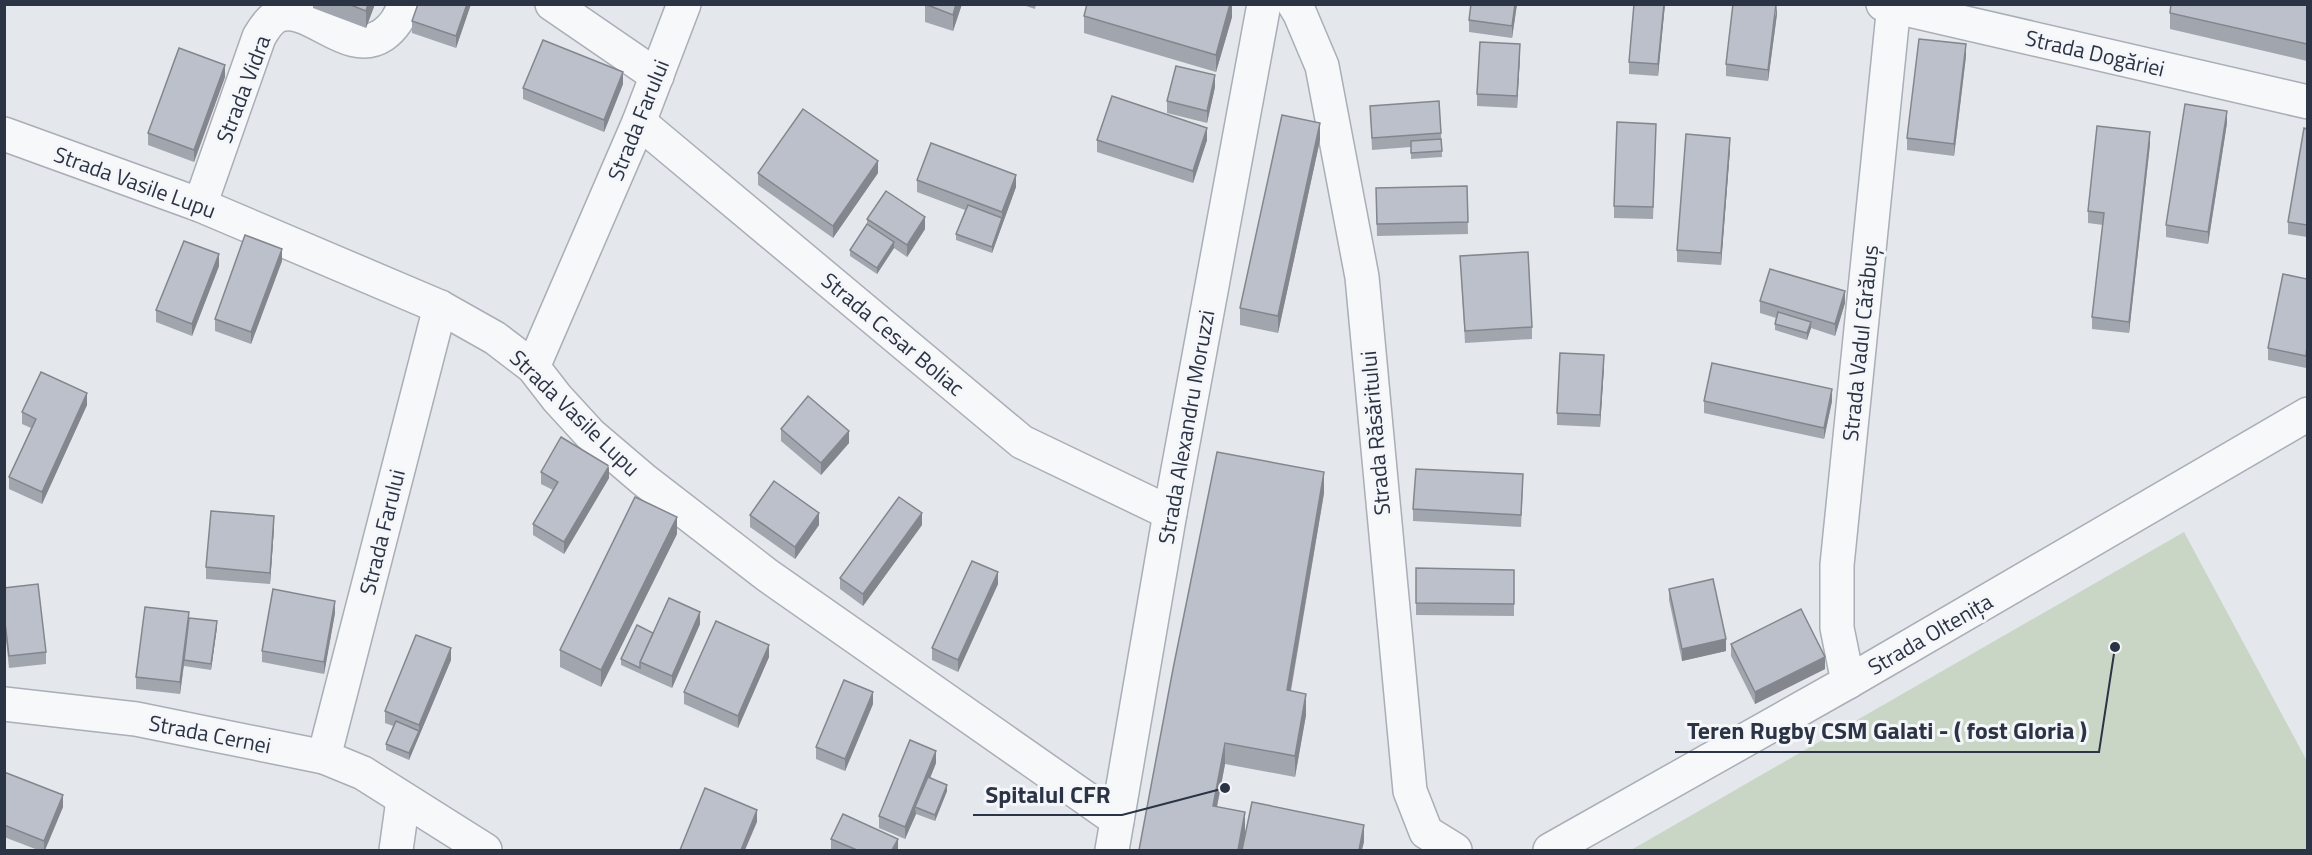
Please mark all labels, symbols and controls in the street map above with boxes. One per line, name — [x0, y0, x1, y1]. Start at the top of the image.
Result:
street label: Strada Dogăriei — [2022, 20, 2168, 86]
street label: Strada Vidra — [207, 30, 279, 148]
street label: Strada Farului — [598, 54, 678, 186]
street label: Strada Vasile Lupu — [49, 137, 221, 227]
street label: Strada Vadul Cărăbuș — [1833, 243, 1887, 443]
street label: Strada Cesar Boliac — [814, 264, 972, 404]
street label: Strada Alexandru Moruzzi — [1149, 307, 1223, 547]
street label: Strada Vasile Lupu — [502, 342, 648, 484]
street label: Strada Răsăritului — [1351, 349, 1399, 517]
street label: Strada Farului — [350, 466, 414, 598]
street label: Strada Oltenița — [1861, 584, 1999, 684]
street label: Strada Cernei — [146, 706, 274, 762]
callout: Teren Rugby CSM Galati - ( fost Gloria ) — [1675, 710, 2099, 752]
text: Teren Rugby CSM Galati - ( fost Gloria ) — [1687, 712, 2087, 748]
callout: Spitalul CFR — [973, 773, 1122, 815]
text: Spitalul CFR — [985, 776, 1111, 812]

